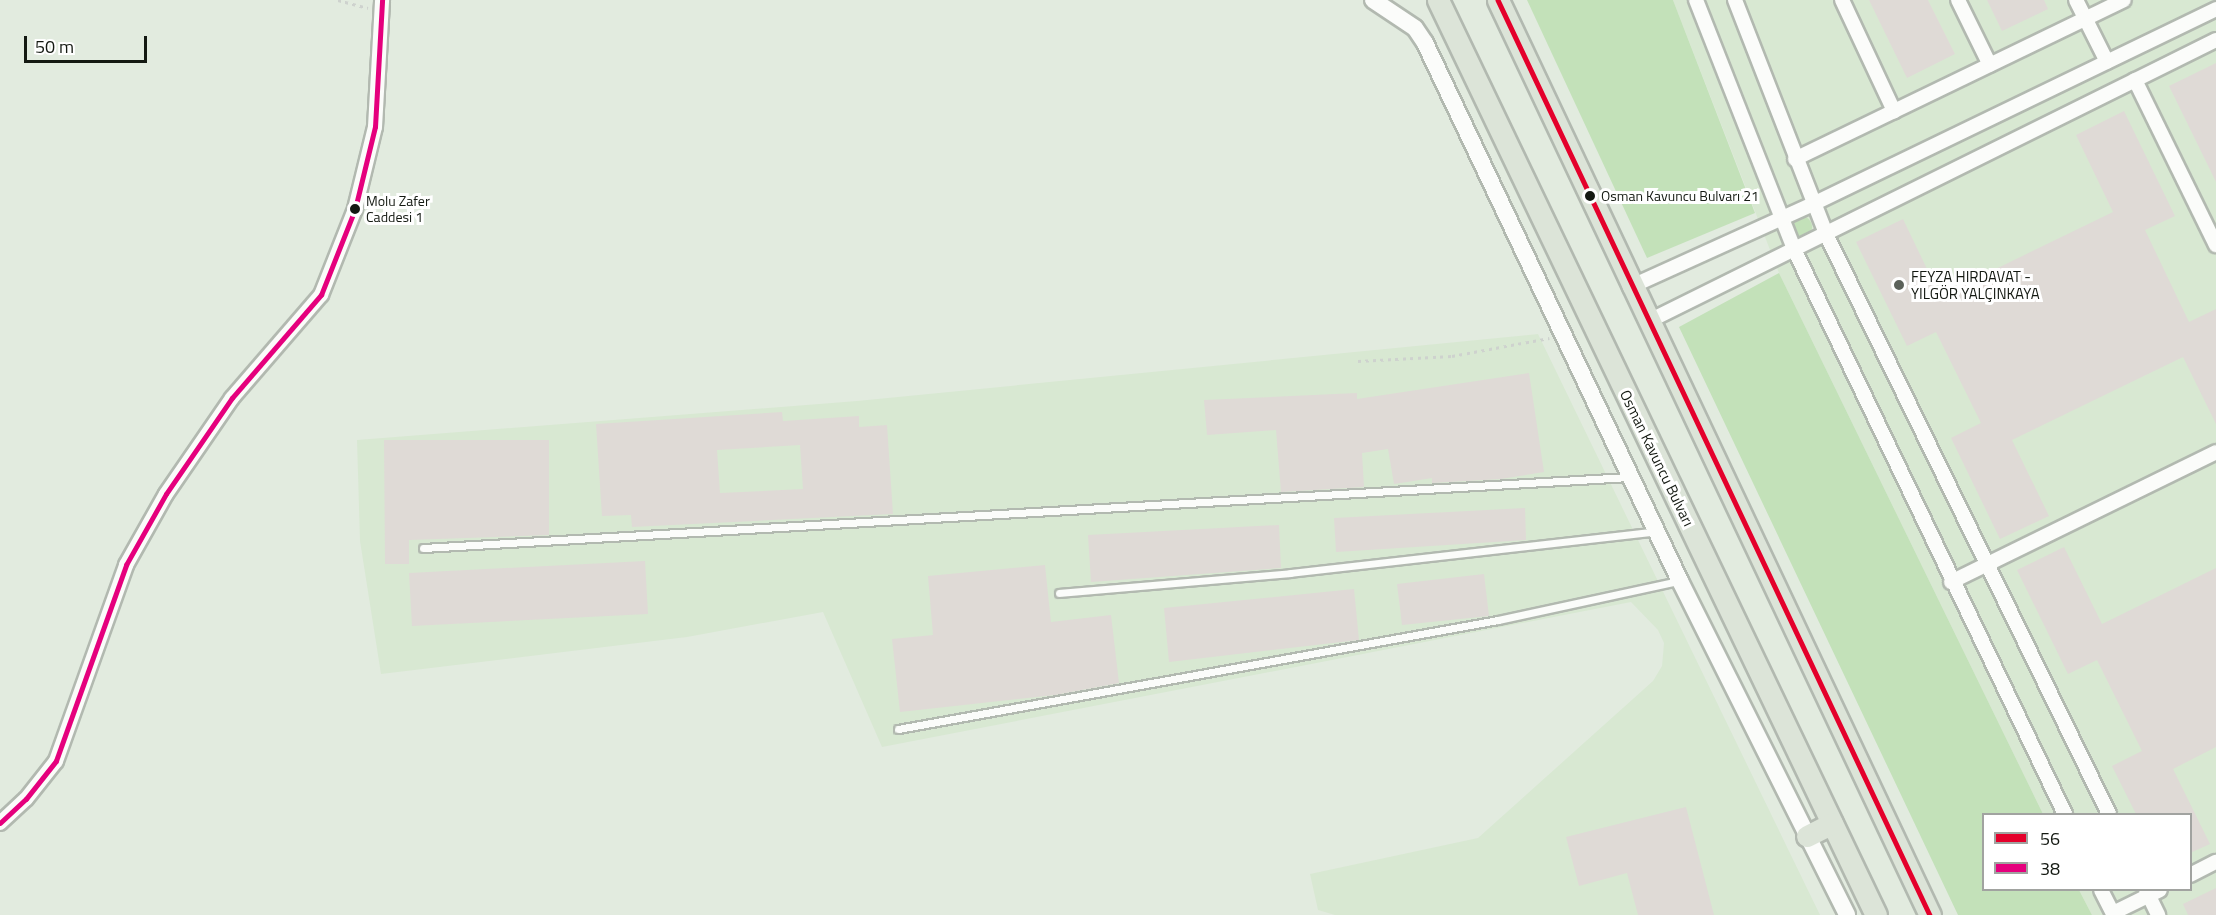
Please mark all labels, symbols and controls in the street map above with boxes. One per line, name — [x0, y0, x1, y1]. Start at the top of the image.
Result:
scale bar — [27, 24, 150, 62]
text: 50 m — [35, 33, 74, 60]
place label: Osman Kavuncu Bulvarı 21 — [1601, 188, 1759, 204]
marker: Osman Kavuncu Bulvarı 21 — [1584, 190, 1596, 202]
place label: Molu Zafer Caddesi 1 — [366, 193, 430, 226]
marker: Molu Zafer Caddesi 1 — [349, 203, 361, 215]
place label: FEYZA HIRDAVAT - YILGÖR YALÇINKAYA — [1911, 267, 2040, 302]
marker: FEYZA HIRDAVAT - YILGÖR YALÇINKAYA — [1892, 278, 1906, 292]
street label: Osman Kavuncu Bulvarı — [1616, 387, 1698, 529]
legend — [1982, 813, 2192, 891]
text: 56 — [2040, 825, 2060, 852]
text: 38 — [2040, 855, 2060, 882]

